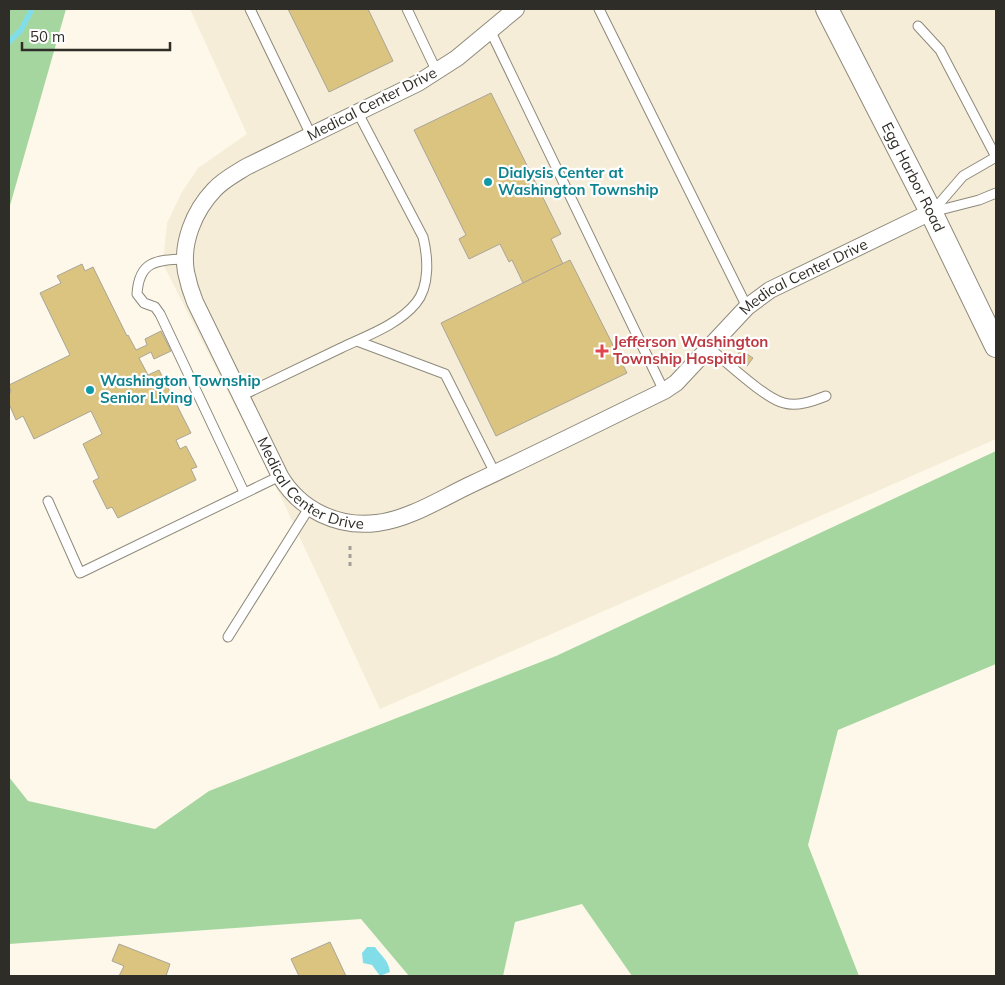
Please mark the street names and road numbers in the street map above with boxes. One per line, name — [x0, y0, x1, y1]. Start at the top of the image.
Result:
street label: Medical Center Drive — [304, 63, 440, 144]
street label: Egg Harbor Road — [878, 119, 949, 235]
street label: Medical Center Drive — [735, 234, 871, 318]
street label: Medical Center Drive — [253, 434, 364, 533]

